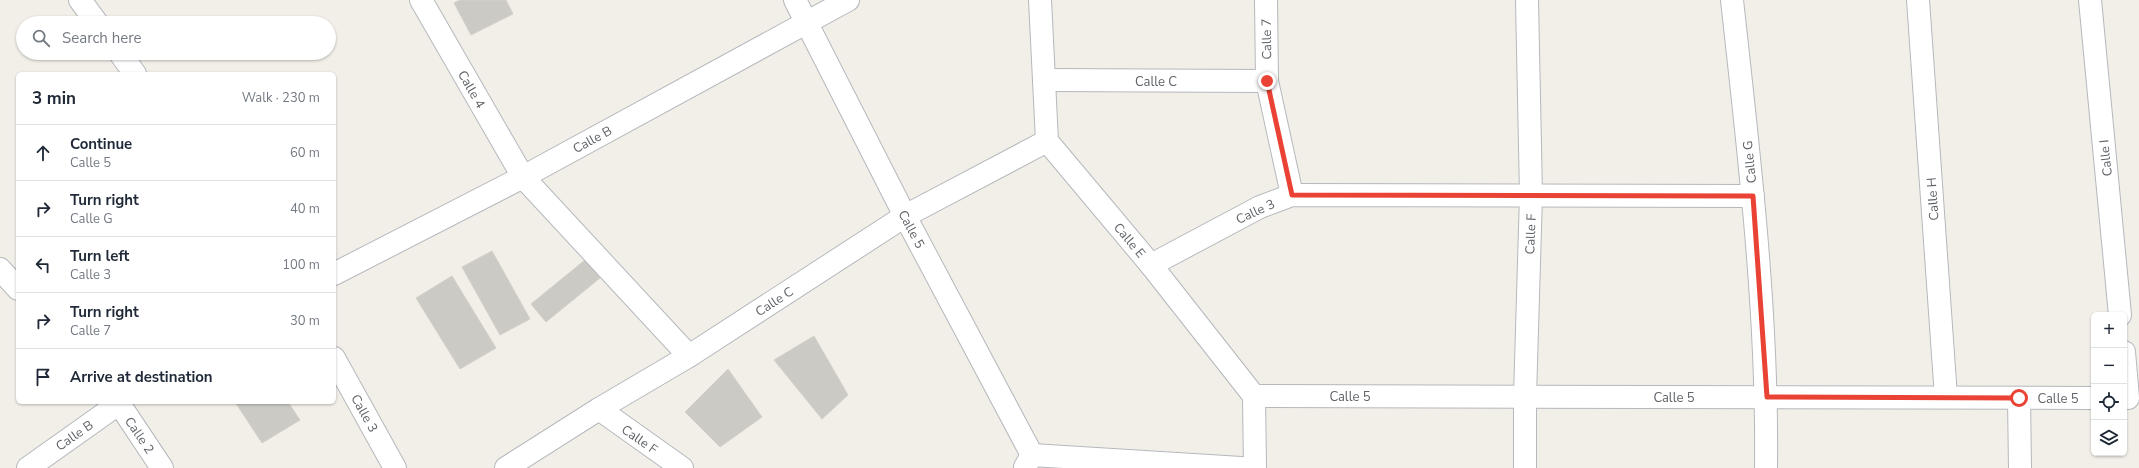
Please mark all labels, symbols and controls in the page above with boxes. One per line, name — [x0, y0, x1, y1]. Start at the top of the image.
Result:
search box — [16, 16, 336, 60]
street label: Calle 7 — [1258, 18, 1276, 60]
icon: search — [30, 27, 52, 49]
text: Search here — [62, 28, 142, 48]
street label: Calle 4 — [453, 67, 489, 112]
route end — [1258, 72, 1276, 90]
street label: Calle C — [1135, 73, 1177, 91]
text: 3 min — [32, 87, 76, 110]
text: Walk · 230 m — [242, 89, 320, 107]
street label: Calle B — [570, 122, 615, 158]
text: Continue — [70, 134, 132, 154]
street label: Calle I — [2095, 139, 2117, 177]
street label: Calle G — [1739, 140, 1761, 184]
icon: ahead — [32, 142, 54, 164]
text: 60 m — [290, 144, 320, 162]
text: Calle 5 — [70, 154, 111, 172]
street label: Calle H — [1923, 177, 1943, 221]
text: Turn right — [70, 190, 139, 210]
street label: Calle 3 — [1233, 195, 1278, 229]
icon: right — [32, 198, 54, 220]
text: 40 m — [290, 200, 320, 218]
street label: Calle 5 — [894, 207, 929, 252]
text: Calle G — [70, 210, 113, 228]
street label: Calle F — [1521, 214, 1541, 255]
street label: Calle E — [1109, 219, 1149, 262]
text: Turn left — [70, 246, 129, 266]
icon: left — [32, 254, 54, 276]
text: 100 m — [282, 256, 320, 274]
text: Calle 3 — [70, 266, 111, 284]
street label: Calle C — [752, 283, 797, 321]
text: Turn right — [70, 302, 139, 322]
icon: right — [32, 310, 54, 332]
text: 30 m — [290, 312, 320, 330]
map controls — [2091, 312, 2127, 456]
button: + — [2091, 312, 2127, 348]
text: Calle 7 — [70, 322, 111, 340]
button: − — [2091, 348, 2127, 384]
icon: arrive — [32, 366, 54, 388]
text: Arrive at destination — [70, 367, 213, 387]
button: locate — [2091, 384, 2127, 420]
street label: Calle 5 — [1329, 388, 1371, 406]
street label: Calle 5 — [1653, 389, 1695, 407]
route start — [2010, 389, 2028, 407]
street label: Calle 5 — [2037, 390, 2079, 408]
street label: Calle 3 — [346, 391, 382, 436]
street label: Calle 2 — [120, 413, 158, 458]
street label: Calle B — [52, 416, 97, 455]
button: layers — [2091, 420, 2127, 456]
street label: Calle F — [618, 421, 661, 459]

